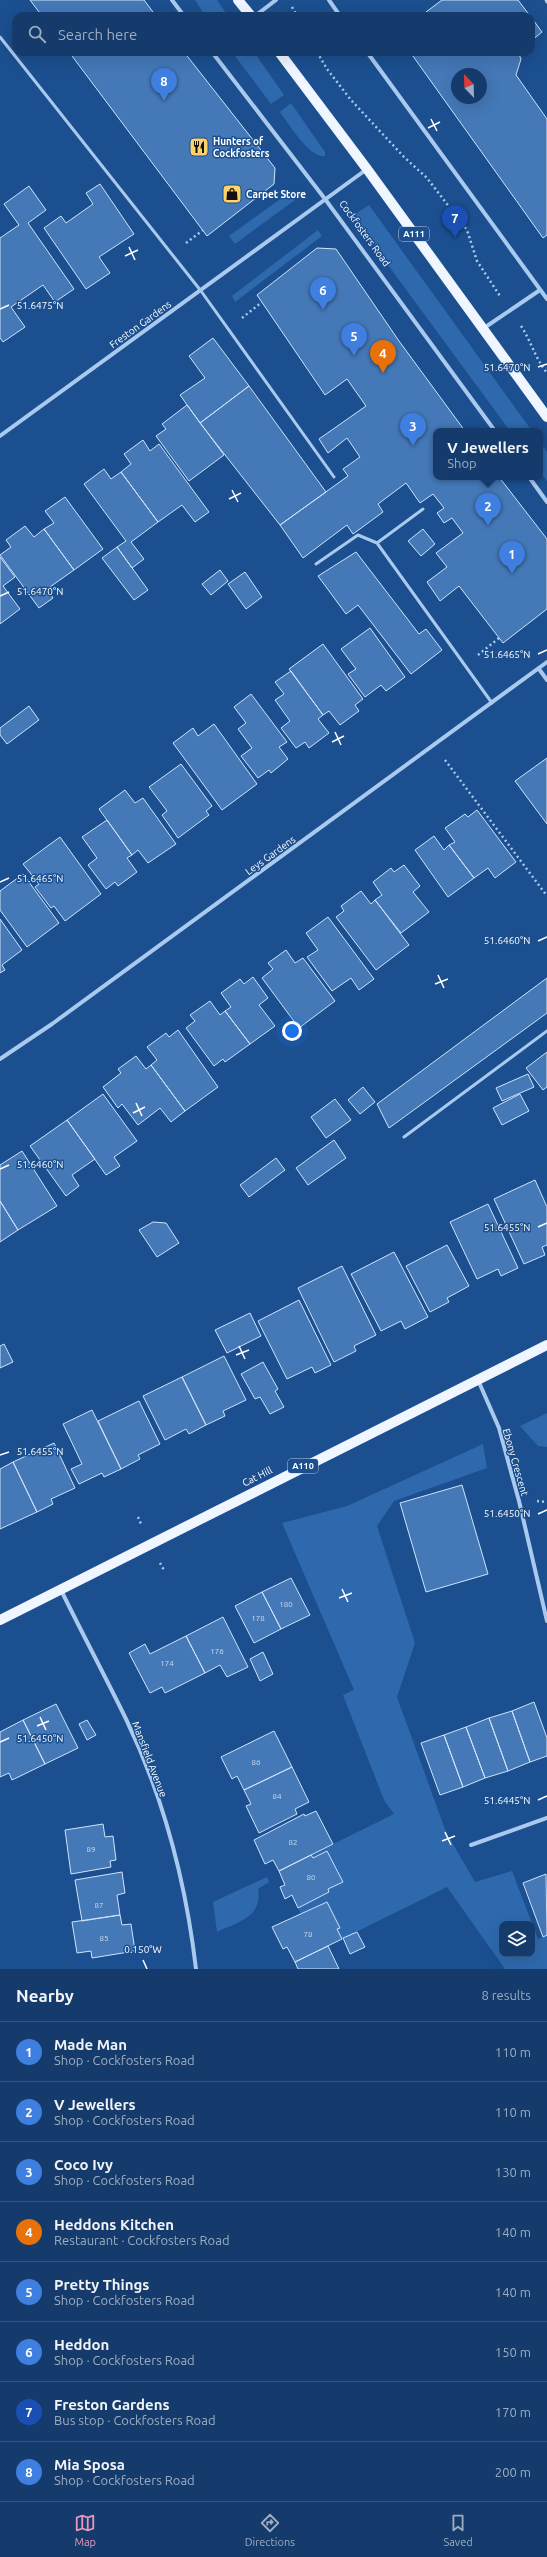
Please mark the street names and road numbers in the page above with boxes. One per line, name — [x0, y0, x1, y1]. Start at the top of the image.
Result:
street label: Cockfosters Road — [337, 198, 392, 268]
road number: A111 — [399, 227, 429, 241]
street label: Freston Gardens — [107, 298, 173, 350]
street label: Leys Gardens — [243, 834, 297, 877]
street label: Ebony Crescent — [501, 1427, 530, 1497]
road number: A110 — [288, 1459, 318, 1473]
street label: Cat Hill — [240, 1464, 274, 1489]
street label: Mansfield Avenue — [130, 1720, 169, 1799]

